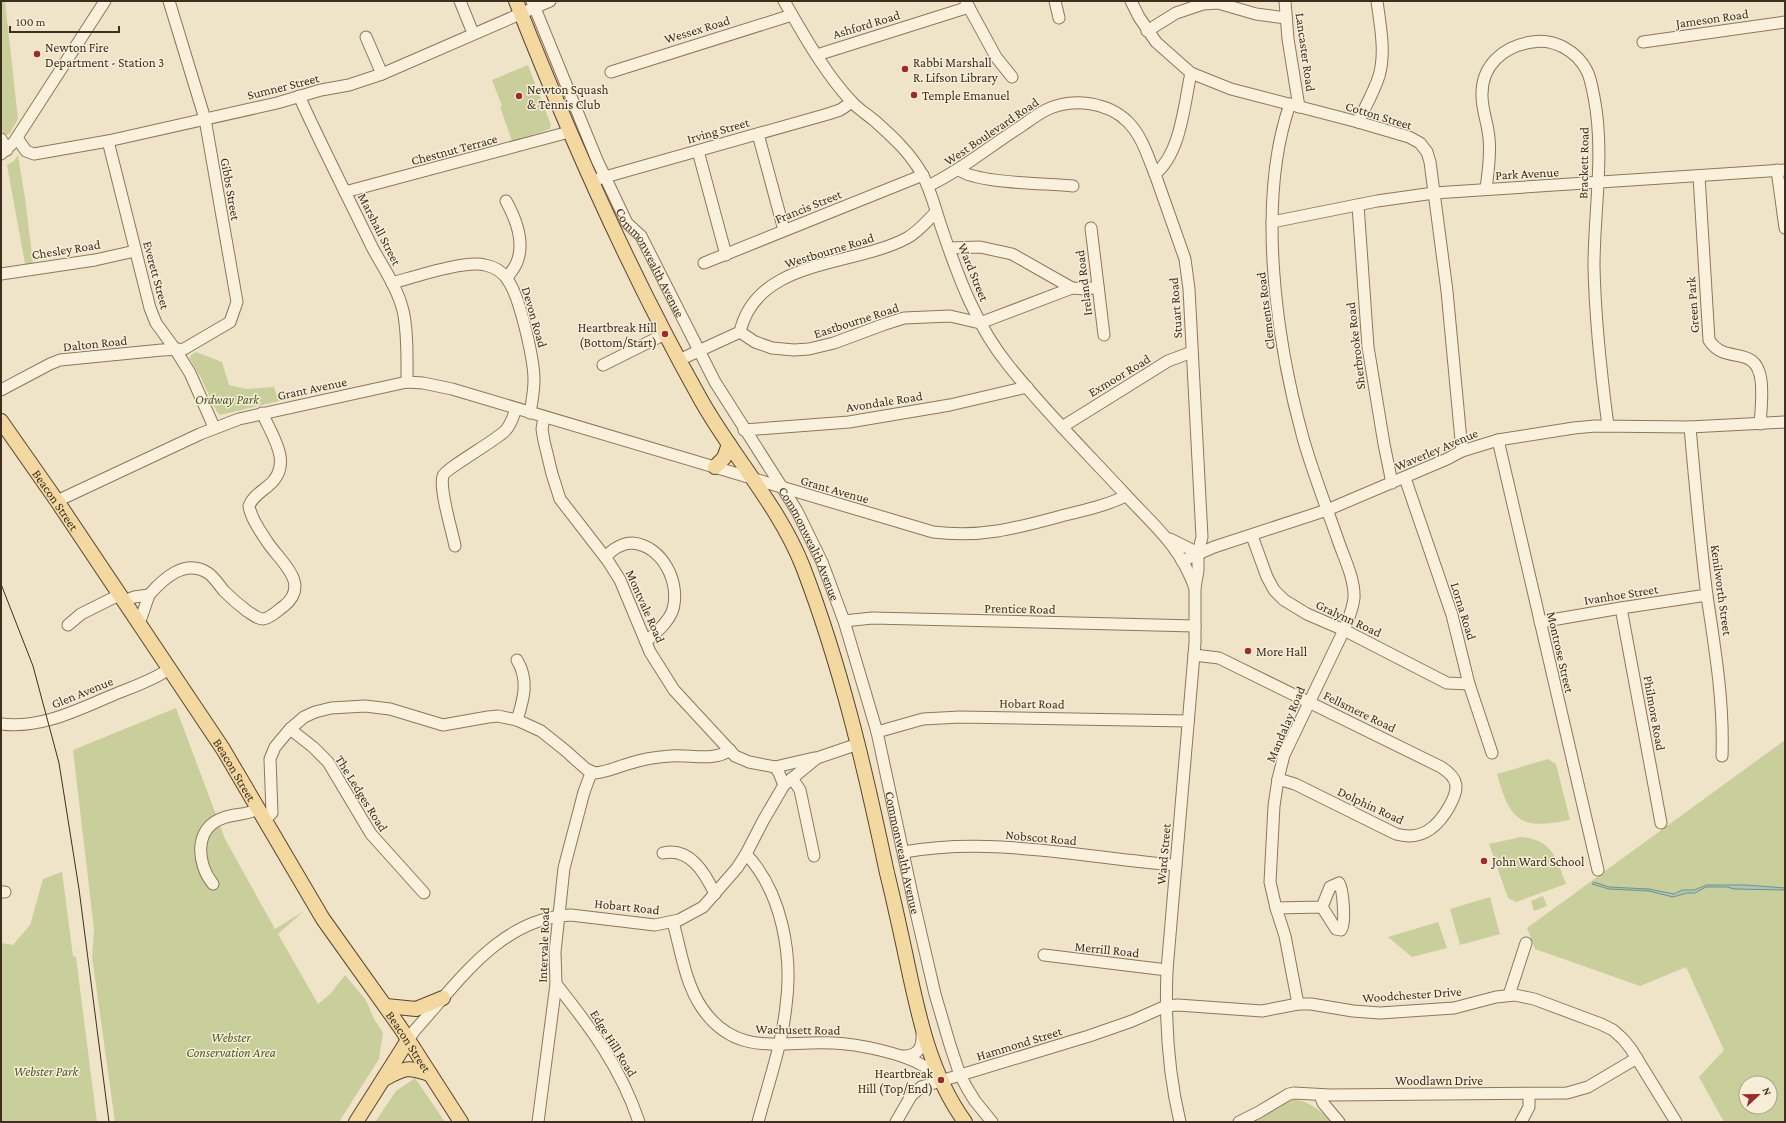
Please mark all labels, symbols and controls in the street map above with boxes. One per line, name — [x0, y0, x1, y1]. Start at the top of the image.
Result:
street label: Jameson Road — [1674, 6, 1750, 31]
street label: Ashford Road — [831, 7, 902, 42]
scale bar — [10, 8, 119, 34]
street label: Wessex Road — [663, 12, 732, 47]
street label: Lancaster Road — [1293, 12, 1318, 93]
text: 100 m — [16, 15, 46, 29]
place label: Newton Fire Department - Station 3 — [45, 40, 164, 70]
marker: Newton Fire Department - Station 3 — [32, 49, 42, 59]
place label: Rabbi Marshall R. Lifson Library — [913, 55, 999, 85]
marker: Rabbi Marshall R. Lifson Library — [900, 64, 910, 74]
street label: Sumner Street — [246, 70, 321, 103]
place label: Newton Squash & Tennis Club — [527, 82, 609, 112]
place label: Temple Emanuel — [922, 88, 1010, 103]
marker: Temple Emanuel — [909, 90, 919, 100]
marker: Newton Squash & Tennis Club — [514, 91, 524, 101]
street label: West Boulevard Road — [941, 94, 1041, 169]
street label: Cotton Street — [1344, 98, 1415, 133]
street label: Irving Street — [685, 114, 752, 147]
street label: Brackett Road — [1575, 127, 1592, 199]
street label: Chestnut Terrace — [409, 131, 499, 168]
street label: Gibbs Street — [218, 157, 243, 222]
street label: Park Avenue — [1495, 164, 1560, 183]
street label: Francis Street — [773, 186, 844, 227]
street label: Marshall Street — [355, 191, 405, 269]
street label: Commonwealth Avenue — [613, 205, 688, 320]
street label: Westbourne Road — [783, 230, 876, 271]
street label: Chesley Road — [31, 237, 102, 262]
street label: Everett Street — [140, 239, 173, 312]
street label: Ward Street — [955, 241, 992, 304]
street label: Ireland Road — [1072, 249, 1095, 317]
street label: Clements Road — [1253, 271, 1278, 351]
street label: Green Park — [1683, 275, 1702, 334]
street label: Stuart Road — [1166, 277, 1185, 339]
street label: Devon Road — [519, 285, 550, 349]
street label: Eastbourne Road — [812, 300, 901, 341]
street label: Sherbrooke Road — [1343, 301, 1368, 390]
place label: Heartbreak Hill (Bottom/Start) — [578, 320, 658, 351]
marker: Heartbreak Hill (Bottom/Start) — [660, 329, 670, 339]
street label: Dalton Road — [62, 333, 128, 354]
street label: Exmoor Road — [1086, 351, 1153, 400]
street label: Grant Avenue — [276, 374, 348, 403]
street label: Avondale Road — [845, 388, 924, 415]
park label: Ordway Park — [195, 392, 260, 407]
street label: Waverley Avenue — [1392, 425, 1480, 474]
street label: Beacon Street — [29, 467, 82, 534]
street label: Grant Avenue — [799, 473, 871, 507]
street label: Commonwealth Avenue — [775, 484, 843, 603]
street label: Kenilworth Street — [1708, 544, 1735, 637]
street label: Montvale Road — [623, 567, 668, 645]
street label: Lorna Road — [1448, 581, 1479, 642]
street label: Ivanhoe Street — [1583, 581, 1660, 608]
street label: Gralynn Road — [1314, 597, 1384, 640]
street label: Prentice Road — [984, 600, 1056, 617]
street label: Montrose Street — [1544, 610, 1577, 695]
place label: More Hall — [1256, 644, 1308, 659]
marker: More Hall — [1243, 646, 1253, 656]
street label: Glen Avenue — [49, 673, 115, 712]
street label: Philmore Road — [1641, 674, 1669, 752]
street label: Mandalay Road — [1263, 684, 1308, 764]
street label: Fellsmere Road — [1321, 687, 1399, 736]
street label: Hobart Road — [999, 695, 1065, 712]
street label: Beacon Street — [210, 736, 259, 805]
street label: The Ledges Road — [332, 752, 391, 834]
street label: Dolphin Road — [1335, 784, 1407, 827]
street label: Commonwealth Avenue — [882, 790, 923, 916]
street label: Ward Street — [1153, 822, 1174, 885]
street label: Nobscot Road — [1005, 827, 1077, 848]
place label: John Ward School — [1491, 854, 1585, 869]
marker: John Ward School — [1479, 856, 1489, 866]
street label: Hobart Road — [594, 896, 660, 917]
street label: Intervale Road — [535, 907, 552, 983]
street label: Merrill Road — [1074, 939, 1140, 960]
street label: Woodchester Drive — [1362, 984, 1462, 1005]
street label: Edge Hill Road — [587, 1007, 640, 1080]
street label: Beacon Street — [383, 1008, 435, 1076]
street label: Wachusett Road — [755, 1021, 841, 1038]
street label: Hammond Street — [975, 1023, 1064, 1064]
park label: Webster Conservation Area — [186, 1030, 276, 1060]
park label: Webster Park — [14, 1064, 79, 1079]
place label: Heartbreak Hill (Top/End) — [858, 1066, 934, 1097]
street label: Woodlawn Drive — [1395, 1073, 1483, 1088]
marker: Heartbreak Hill (Top/End) — [936, 1075, 946, 1085]
north arrow — [1738, 1075, 1778, 1115]
text: N — [1760, 1086, 1774, 1097]

